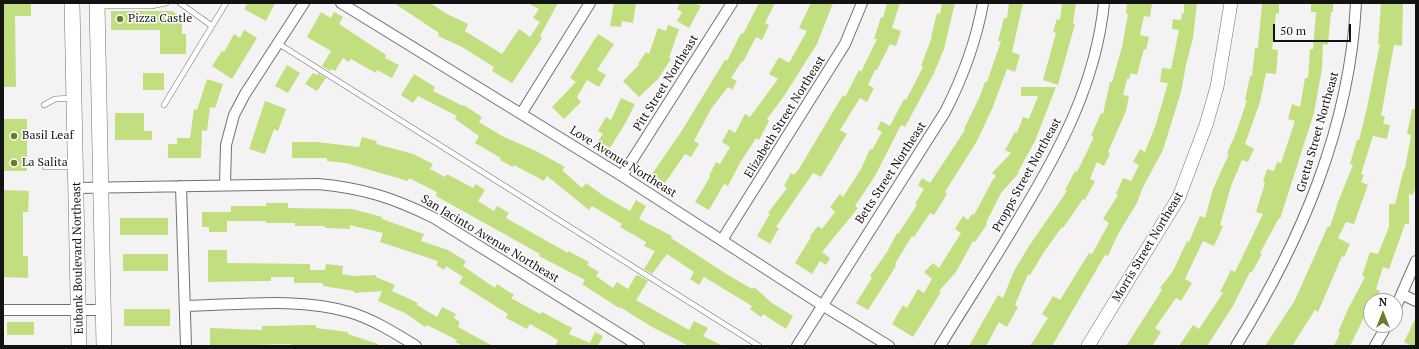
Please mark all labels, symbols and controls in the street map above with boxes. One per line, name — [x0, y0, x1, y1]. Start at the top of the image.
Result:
place label: Pizza Castle — [128, 12, 192, 26]
marker: Pizza Castle — [115, 14, 125, 24]
scale bar — [1275, 16, 1353, 42]
text: 50 m — [1280, 23, 1306, 38]
street label: Pitt Street Northeast — [631, 32, 701, 134]
street label: Elizabeth Street Northeast — [741, 53, 829, 181]
street label: Gretta Street Northeast — [1294, 70, 1342, 194]
street label: Propps Street Northeast — [990, 115, 1064, 235]
street label: Betts Street Northeast — [853, 119, 929, 227]
street label: Love Avenue Northeast — [567, 123, 679, 201]
place label: Basil Leaf — [22, 129, 74, 143]
marker: Basil Leaf — [9, 131, 19, 141]
place label: La Salita — [22, 156, 68, 170]
marker: La Salita — [9, 158, 19, 168]
street label: Eubank Boulevard Northeast — [69, 182, 87, 334]
street label: Morris Street Northeast — [1109, 189, 1187, 305]
street label: San Jacinto Avenue Northeast — [418, 192, 562, 286]
north arrow — [1363, 293, 1403, 333]
text: N — [1379, 295, 1387, 309]

